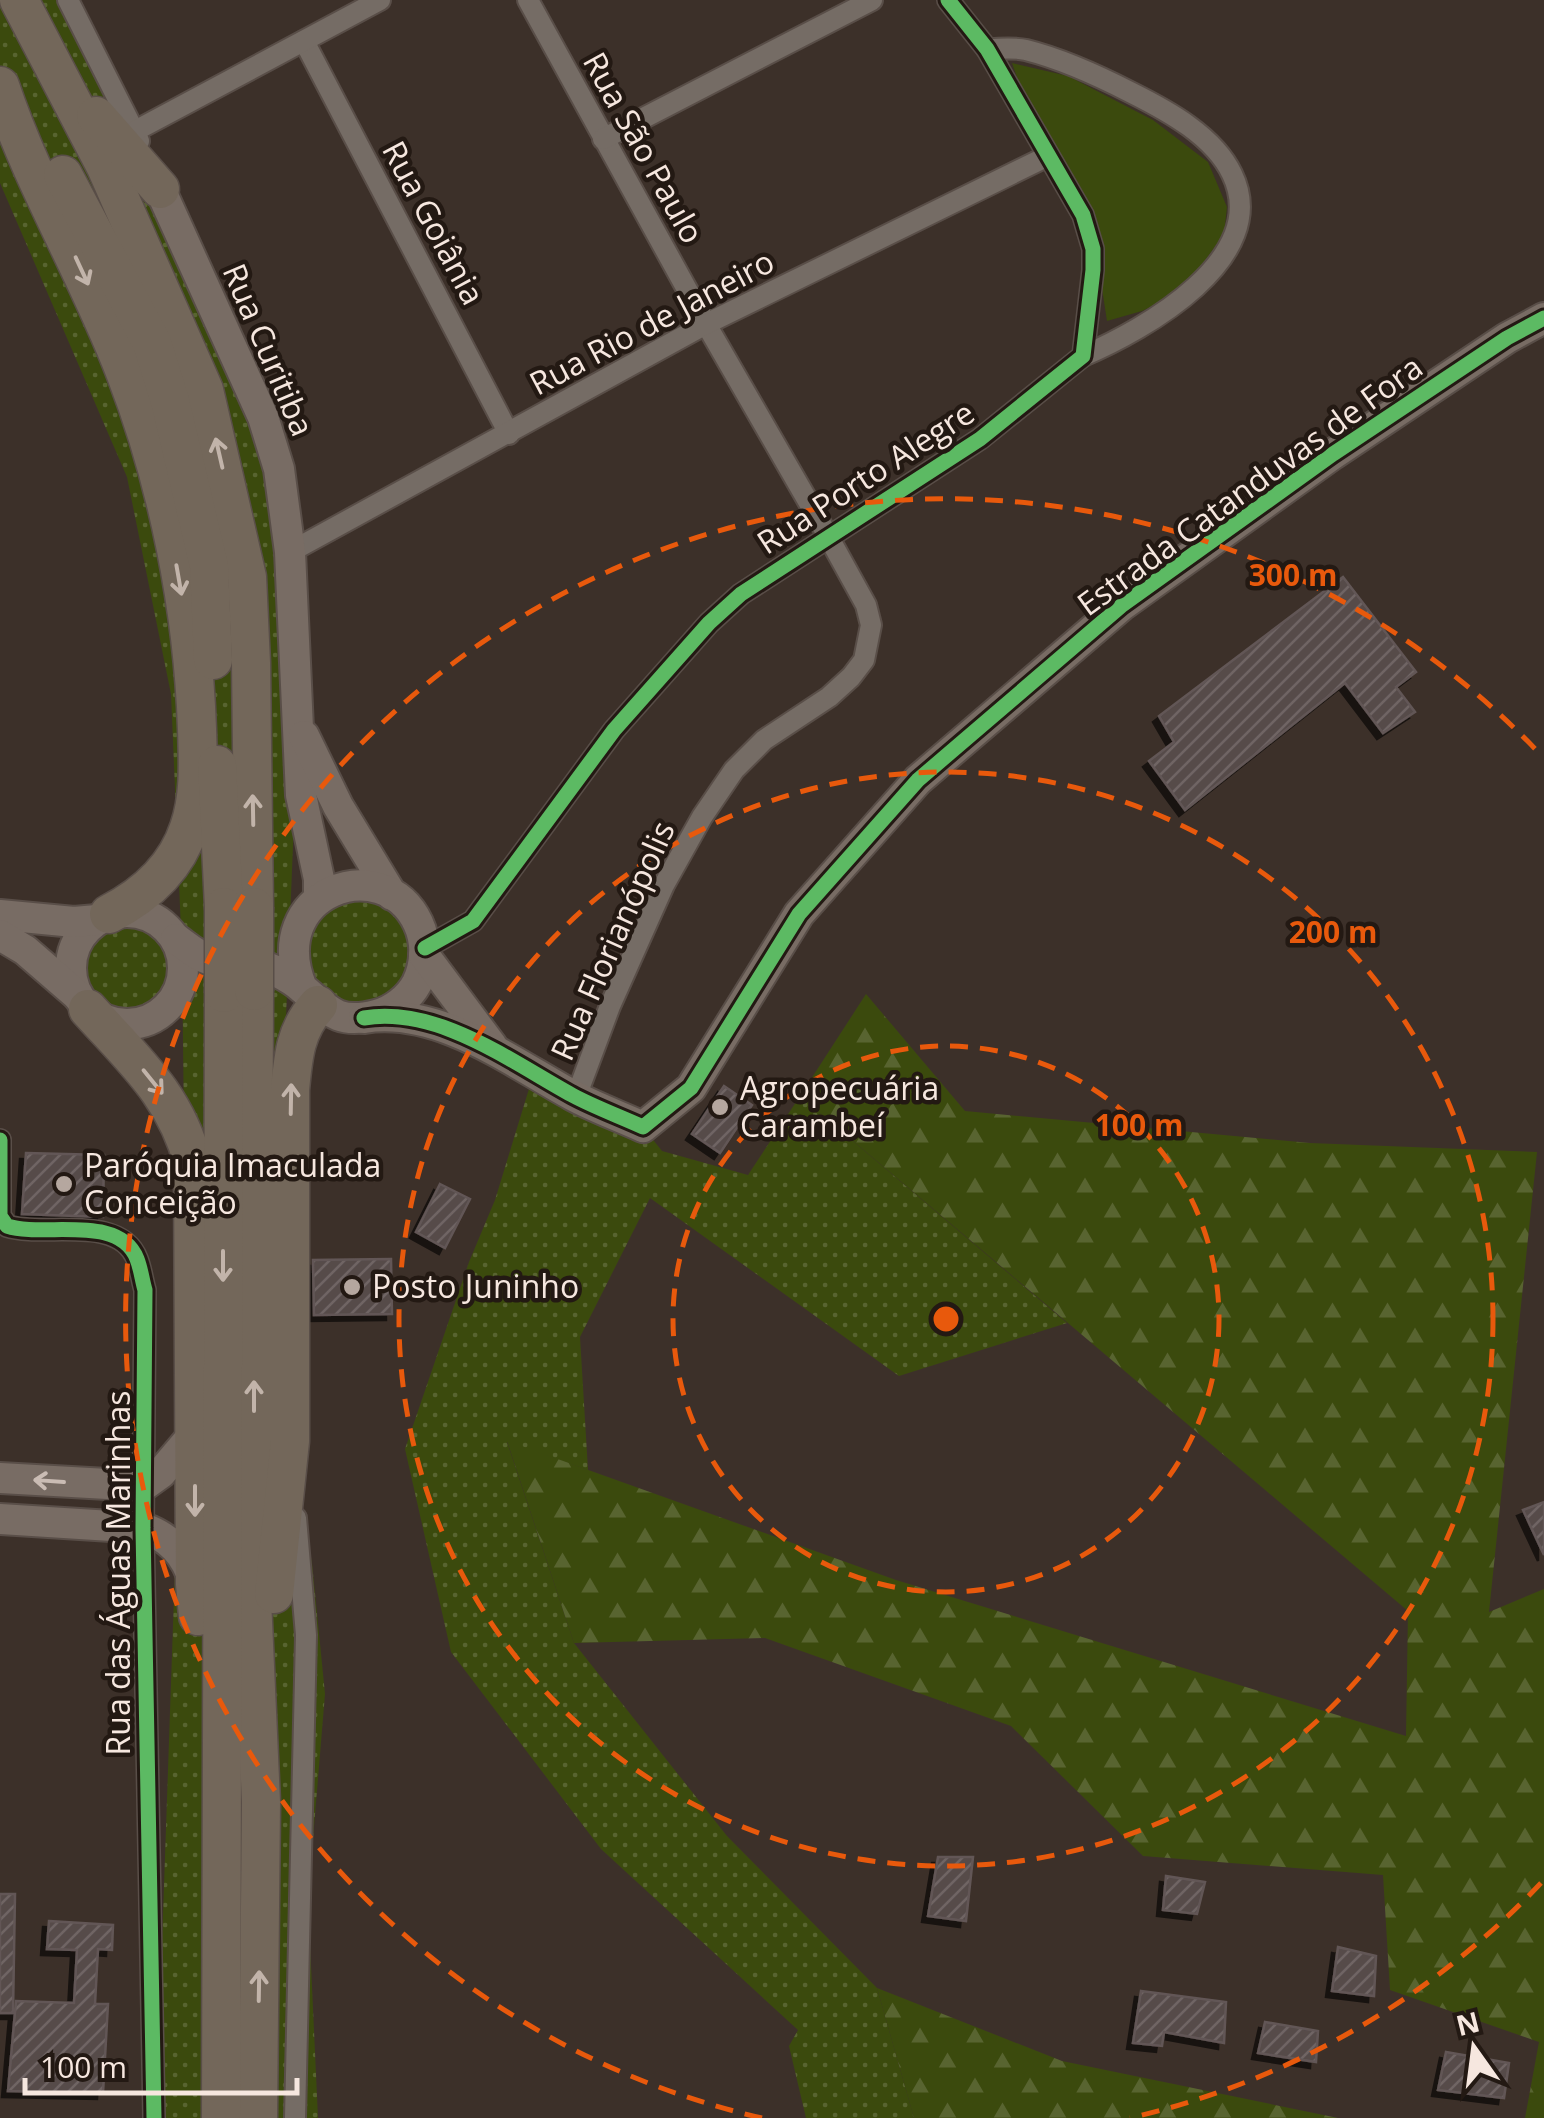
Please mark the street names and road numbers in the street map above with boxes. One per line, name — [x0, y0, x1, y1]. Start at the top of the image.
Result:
street label: Rua São Paulo — [574, 44, 715, 251]
street label: Rua Goiânia — [373, 133, 495, 312]
street label: Rua Rio de Janeiro — [522, 239, 781, 404]
street label: Rua Curitiba — [214, 257, 325, 442]
street label: Estrada Catanduvas de Fora — [1068, 345, 1430, 625]
street label: Rua Porto Alegre — [748, 390, 982, 563]
street label: Rua Florianópolis — [540, 814, 684, 1067]
street label: Rua das Águas Marinhas — [96, 1391, 139, 1755]

